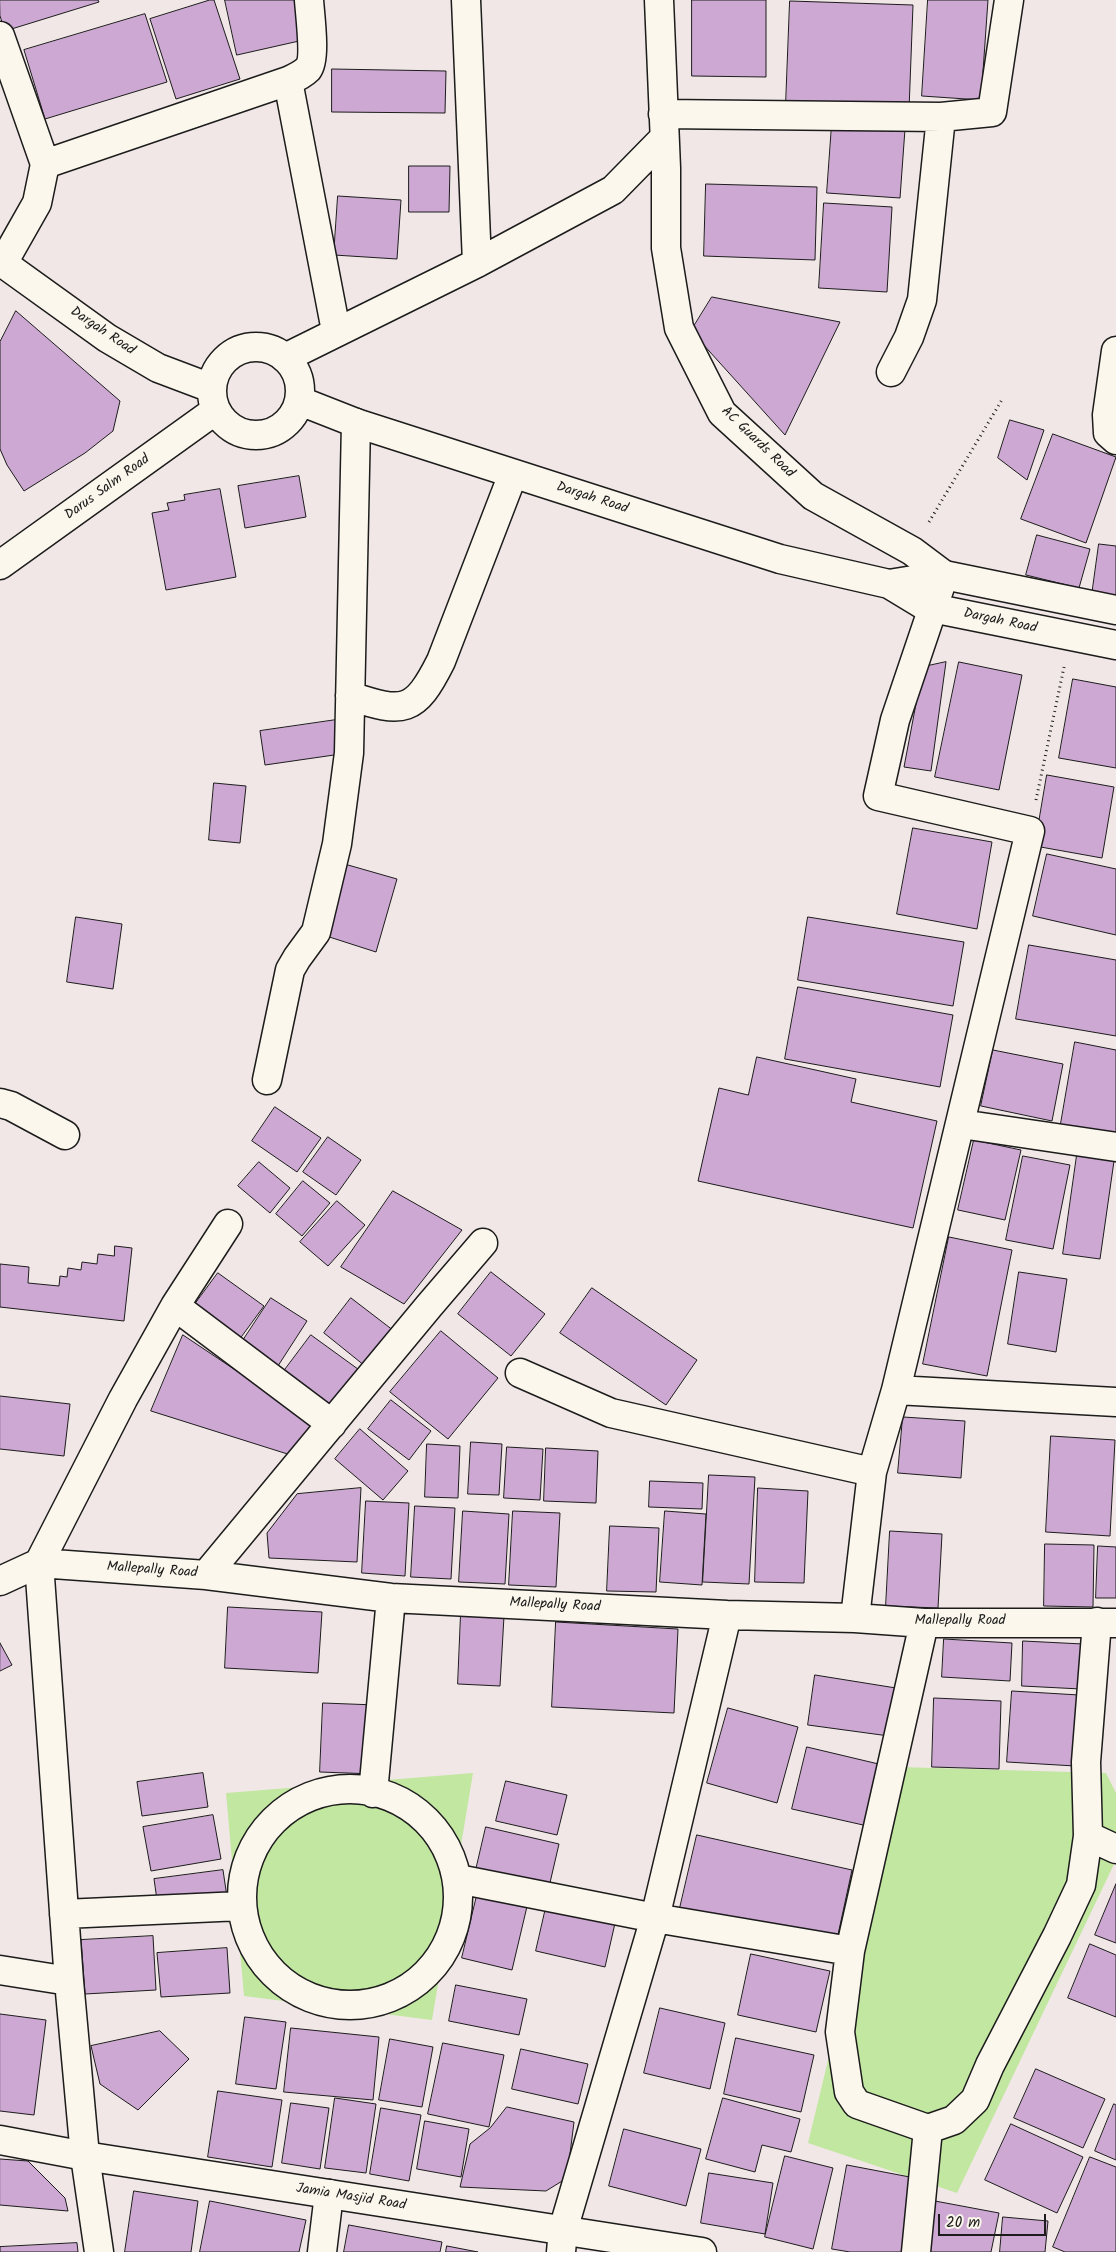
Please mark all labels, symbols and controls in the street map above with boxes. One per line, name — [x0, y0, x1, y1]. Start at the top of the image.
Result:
street label: Dargah Road — [66, 304, 138, 360]
street label: AC Guards Road — [717, 404, 797, 482]
street label: Darus Salm Road — [62, 452, 154, 524]
street label: Dargah Road — [554, 479, 630, 519]
street label: Dargah Road — [962, 606, 1038, 638]
street label: Mallepally Road — [106, 1559, 198, 1583]
street label: Mallepally Road — [509, 1595, 601, 1617]
street label: Mallepally Road — [914, 1614, 1006, 1630]
street label: Jamia Masjid Road — [295, 2181, 407, 2215]
scale bar — [941, 2204, 1048, 2236]
text: 20 m — [946, 2211, 980, 2235]

